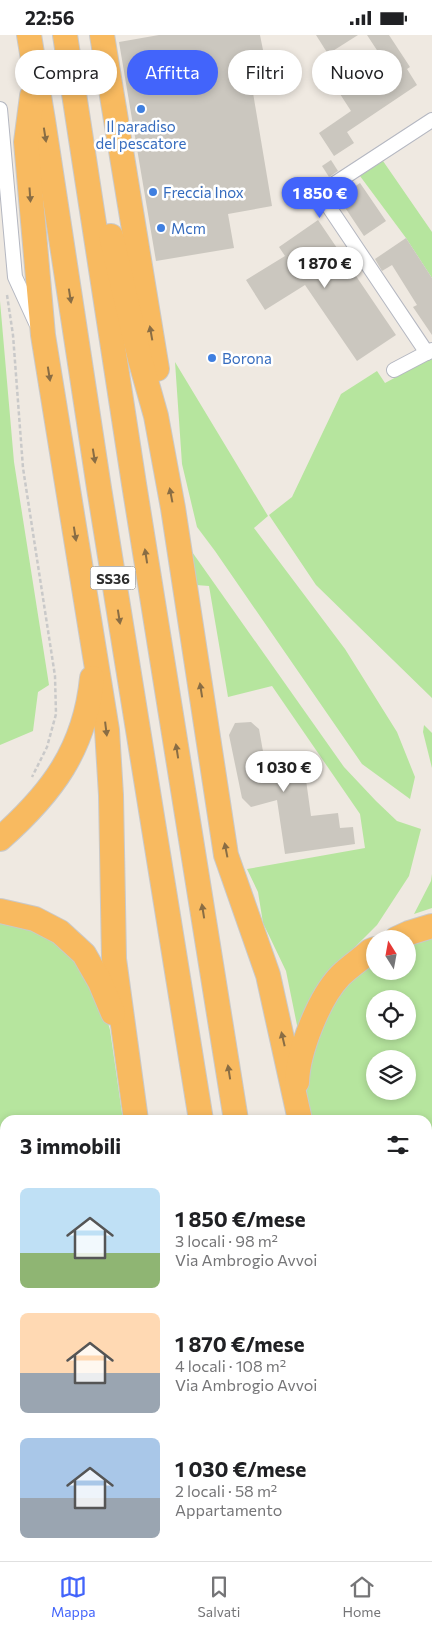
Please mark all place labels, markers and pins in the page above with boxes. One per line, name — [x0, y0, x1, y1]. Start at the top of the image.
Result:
marker: Il paradiso del pescatore — [135, 103, 147, 115]
place label: Il paradiso del pescatore — [96, 117, 186, 152]
pin: 1 850 € — [274, 177, 366, 219]
place label: Freccia Inox — [163, 183, 244, 201]
marker: Freccia Inox — [147, 186, 159, 198]
place label: Mcm — [171, 219, 206, 237]
marker: Mcm — [155, 222, 167, 234]
pin: 1 870 € — [279, 247, 371, 289]
place label: Borona — [222, 349, 272, 367]
marker: Borona — [206, 352, 218, 364]
pin: 1 030 € — [238, 751, 330, 793]

